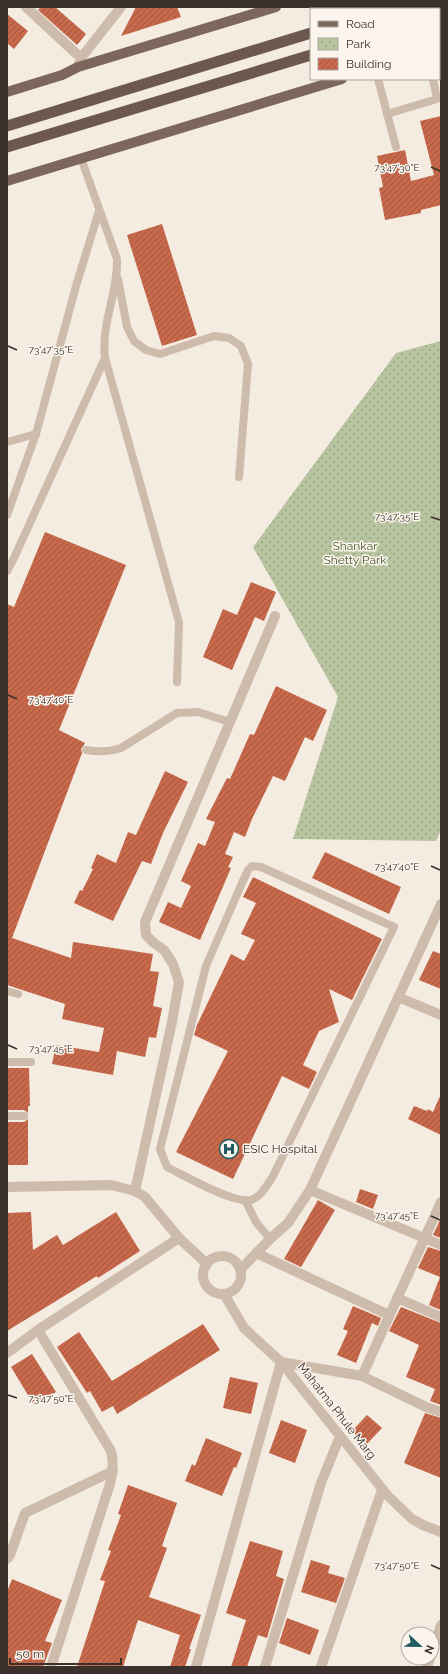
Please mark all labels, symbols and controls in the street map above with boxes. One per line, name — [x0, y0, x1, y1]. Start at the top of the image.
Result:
legend — [310, 8, 440, 80]
text: Road — [346, 17, 375, 31]
text: Park — [346, 37, 371, 51]
text: Building — [346, 57, 392, 71]
text: 73°47'30"E — [374, 162, 420, 173]
text: 73°47'35"E — [29, 344, 73, 355]
text: 73°47'35"E — [375, 511, 419, 522]
park label: Shankar Shetty Park — [323, 539, 387, 567]
text: 73°47'40"E — [29, 694, 73, 705]
text: 73°47'40"E — [375, 861, 419, 872]
text: 73°47'45"E — [29, 1043, 73, 1054]
hospital icon: ESIC Hospital — [218, 1138, 240, 1160]
place label: ESIC Hospital — [243, 1142, 318, 1156]
text: 73°47'45"E — [375, 1210, 419, 1221]
street label: Mahatma Phule Marg — [295, 1360, 379, 1462]
text: 73°47'50"E — [28, 1393, 74, 1404]
text: 73°47'50"E — [374, 1560, 420, 1571]
north arrow — [400, 1626, 440, 1666]
scale bar — [10, 1640, 121, 1666]
text: N — [421, 1643, 436, 1656]
text: 50 m — [16, 1647, 44, 1661]

